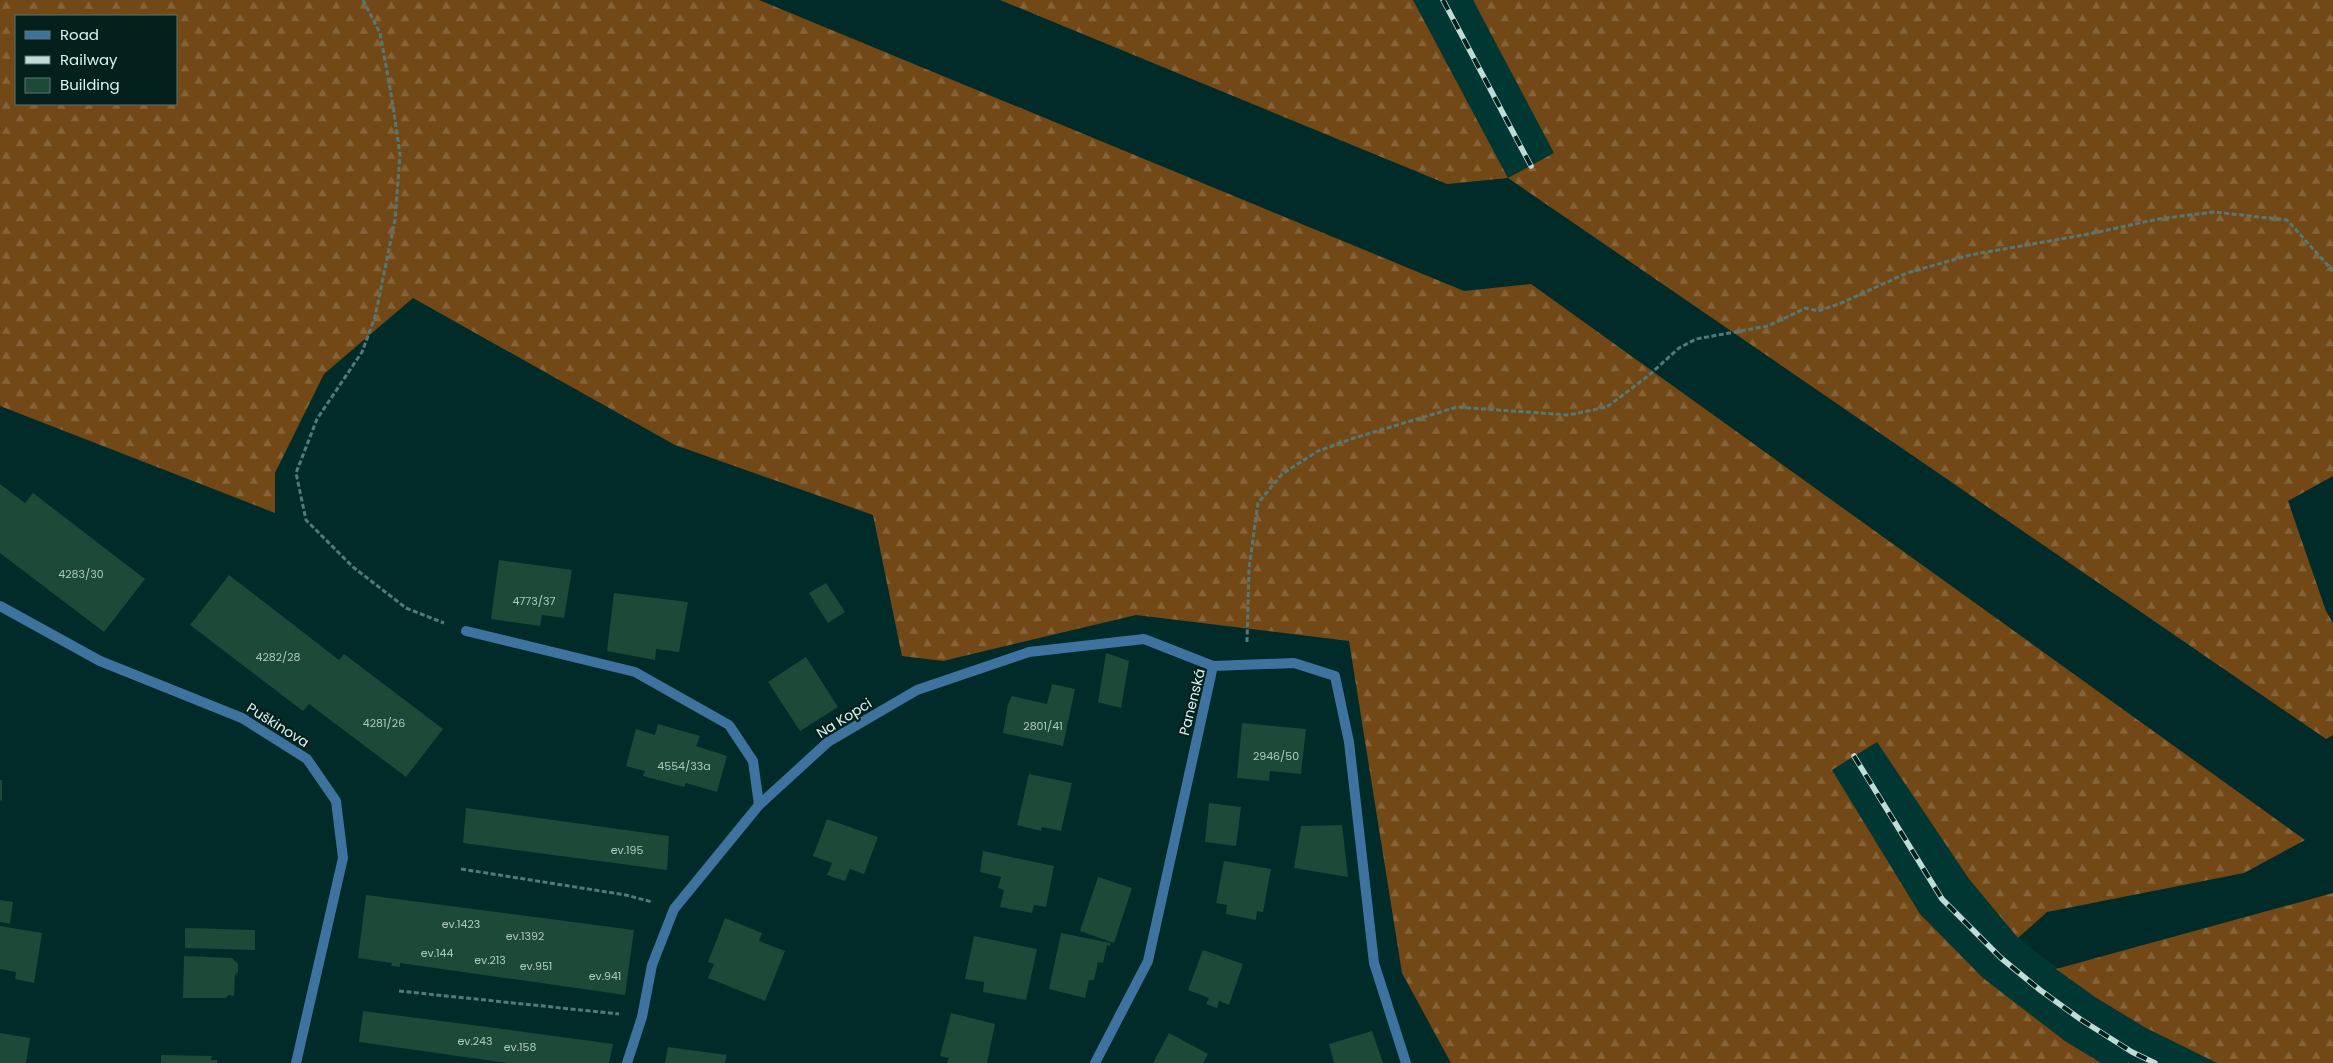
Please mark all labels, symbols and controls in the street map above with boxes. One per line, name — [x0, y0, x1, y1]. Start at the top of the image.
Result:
legend — [15, 15, 178, 105]
text: Road — [60, 24, 99, 45]
text: Railway — [60, 49, 118, 70]
text: Building — [60, 74, 120, 95]
house number: 4283/30 — [58, 566, 104, 582]
house number: 4773/37 — [512, 593, 556, 609]
house number: 4282/28 — [255, 649, 301, 665]
street label: Panenská — [1174, 667, 1210, 737]
street label: Na Kopci — [812, 693, 876, 743]
street label: Puškinova — [243, 698, 313, 752]
house number: 4281/26 — [363, 715, 405, 731]
house number: 2801/41 — [1023, 718, 1063, 734]
house number: 2946/50 — [1253, 748, 1299, 764]
house number: 4554/33a — [657, 758, 711, 774]
house number: ev.195 — [611, 842, 643, 858]
house number: ev.1423 — [442, 916, 480, 932]
house number: ev.1392 — [506, 928, 544, 944]
house number: ev.144 — [421, 945, 453, 961]
house number: ev.213 — [474, 952, 506, 968]
house number: ev.951 — [520, 958, 552, 974]
house number: ev.941 — [589, 968, 621, 984]
house number: ev.243 — [457, 1033, 493, 1049]
house number: ev.158 — [504, 1039, 536, 1055]

